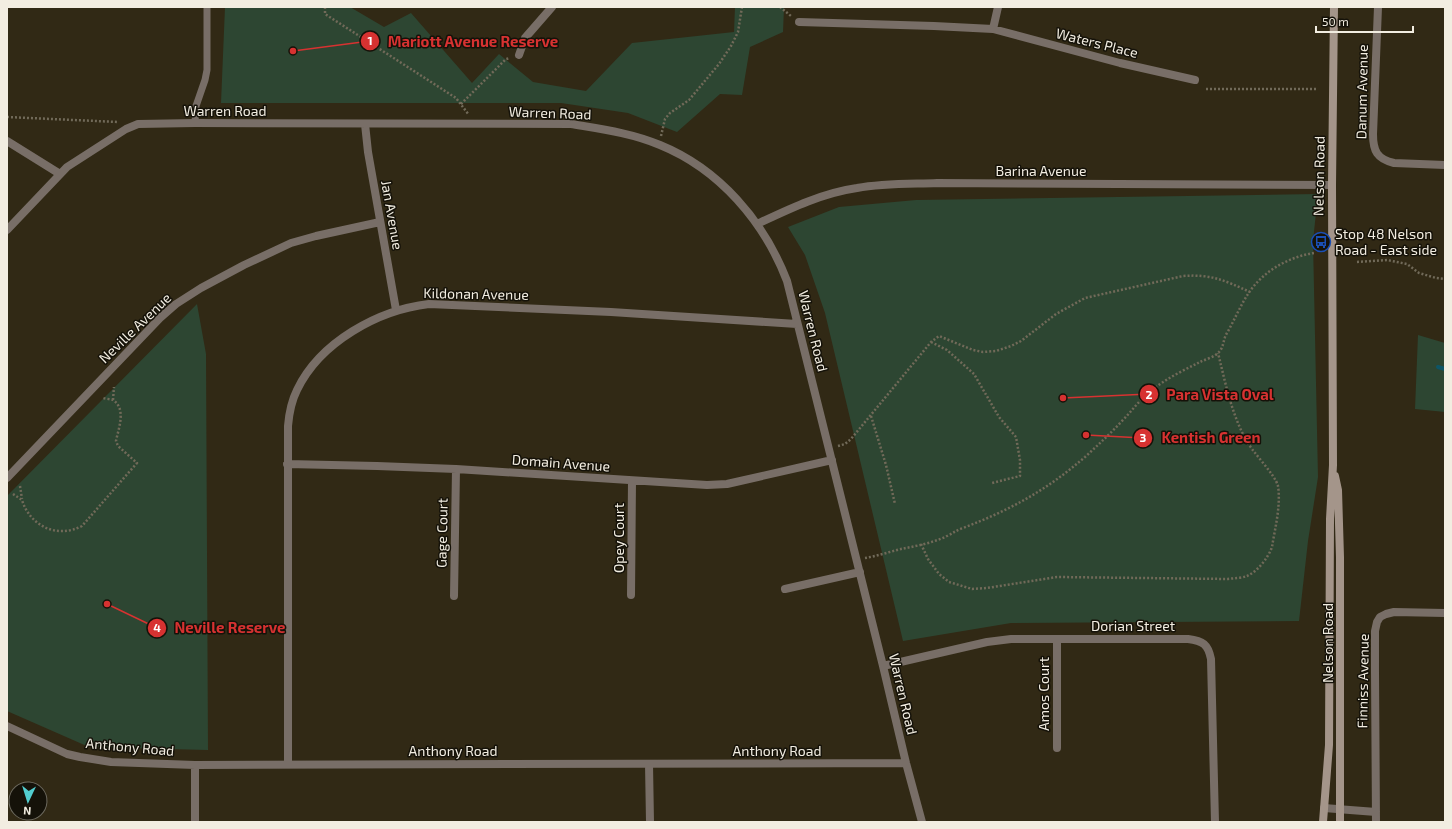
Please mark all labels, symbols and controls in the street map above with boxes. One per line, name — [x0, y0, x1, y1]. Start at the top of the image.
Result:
scale bar — [1316, 8, 1413, 34]
text: 50 m — [1322, 14, 1349, 28]
street label: Waters Place — [1054, 24, 1140, 61]
callout: Mariott Avenue Reserve — [360, 28, 567, 55]
text: Mariott Avenue Reserve — [388, 32, 558, 50]
text: 1 — [367, 33, 373, 47]
street label: Danum Avenue — [1352, 44, 1371, 140]
street label: Warren Road — [184, 102, 266, 119]
street label: Warren Road — [508, 103, 592, 122]
street label: Nelson Road — [1309, 136, 1328, 216]
street label: Barina Avenue — [996, 162, 1086, 179]
street label: Jan Avenue — [378, 179, 407, 251]
place label: Stop 48 Nelson Road - East side — [1335, 225, 1437, 258]
bus stop icon: Stop 48 Nelson Road - East side — [1310, 231, 1332, 253]
street label: Kildonan Avenue — [423, 284, 529, 303]
street label: Neville Avenue — [95, 289, 174, 366]
street label: Warren Road — [795, 289, 832, 373]
callout: Para Vista Oval — [1139, 381, 1282, 408]
text: Para Vista Oval — [1166, 385, 1274, 403]
text: 2 — [1146, 387, 1153, 401]
callout: Kentish Green — [1133, 424, 1268, 451]
text: Kentish Green — [1161, 428, 1261, 446]
text: 3 — [1140, 430, 1147, 444]
street label: Domain Avenue — [511, 451, 611, 474]
street label: Gage Court — [432, 498, 451, 568]
street label: Opey Court — [610, 503, 627, 573]
street label: Nelson Road — [1319, 603, 1336, 683]
callout: Neville Reserve — [147, 615, 294, 642]
street label: Dorian Street — [1091, 617, 1175, 634]
text: Neville Reserve — [174, 618, 286, 636]
text: 4 — [153, 620, 161, 634]
street label: Finniss Avenue — [1353, 634, 1372, 728]
street label: Warren Road — [886, 652, 921, 736]
street label: Amos Court — [1035, 657, 1052, 731]
street label: Anthony Road — [85, 734, 175, 759]
street label: Anthony Road — [409, 742, 497, 759]
street label: Anthony Road — [733, 742, 821, 759]
north arrow — [8, 781, 48, 821]
text: N — [23, 805, 32, 818]

